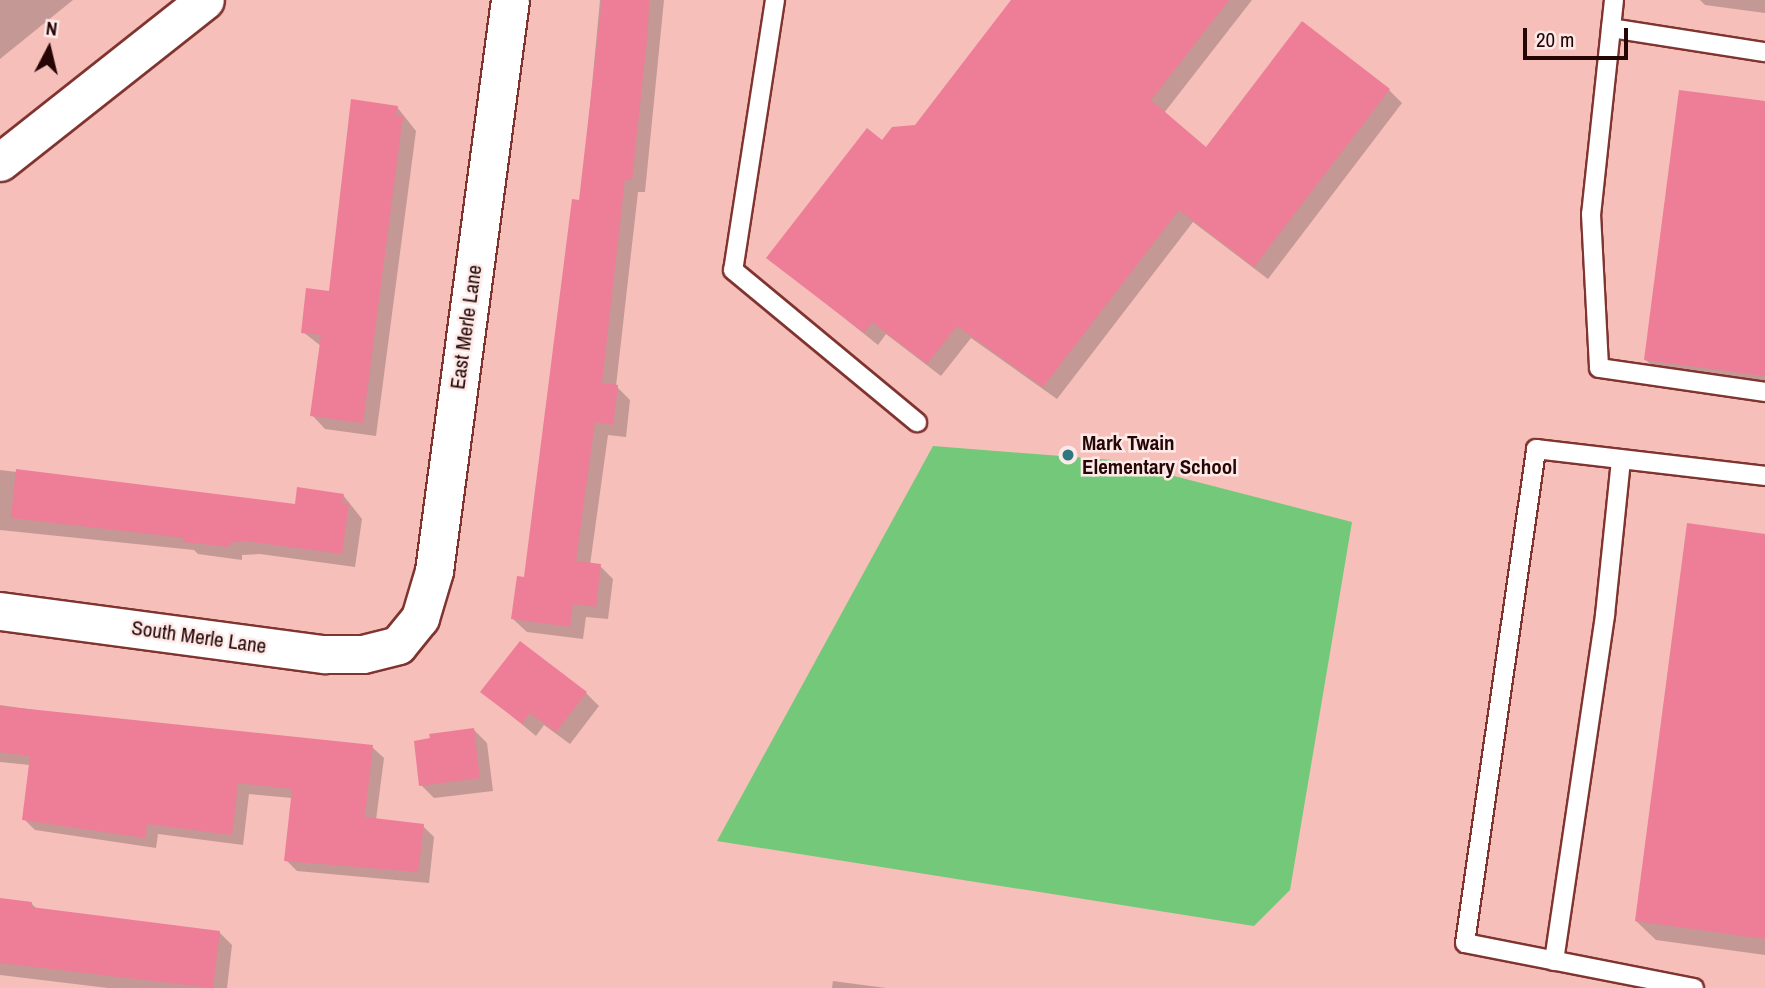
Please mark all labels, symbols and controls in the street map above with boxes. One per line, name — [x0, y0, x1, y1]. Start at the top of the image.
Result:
north arrow — [14, 14, 84, 84]
scale bar — [1527, 14, 1632, 58]
text: N — [44, 15, 59, 42]
text: 20 m — [1536, 25, 1574, 54]
street label: East Merle Lane — [445, 263, 487, 391]
place label: Mark Twain Elementary School — [1082, 430, 1237, 480]
marker: Mark Twain Elementary School — [1060, 447, 1076, 463]
street label: South Merle Lane — [130, 615, 268, 659]

